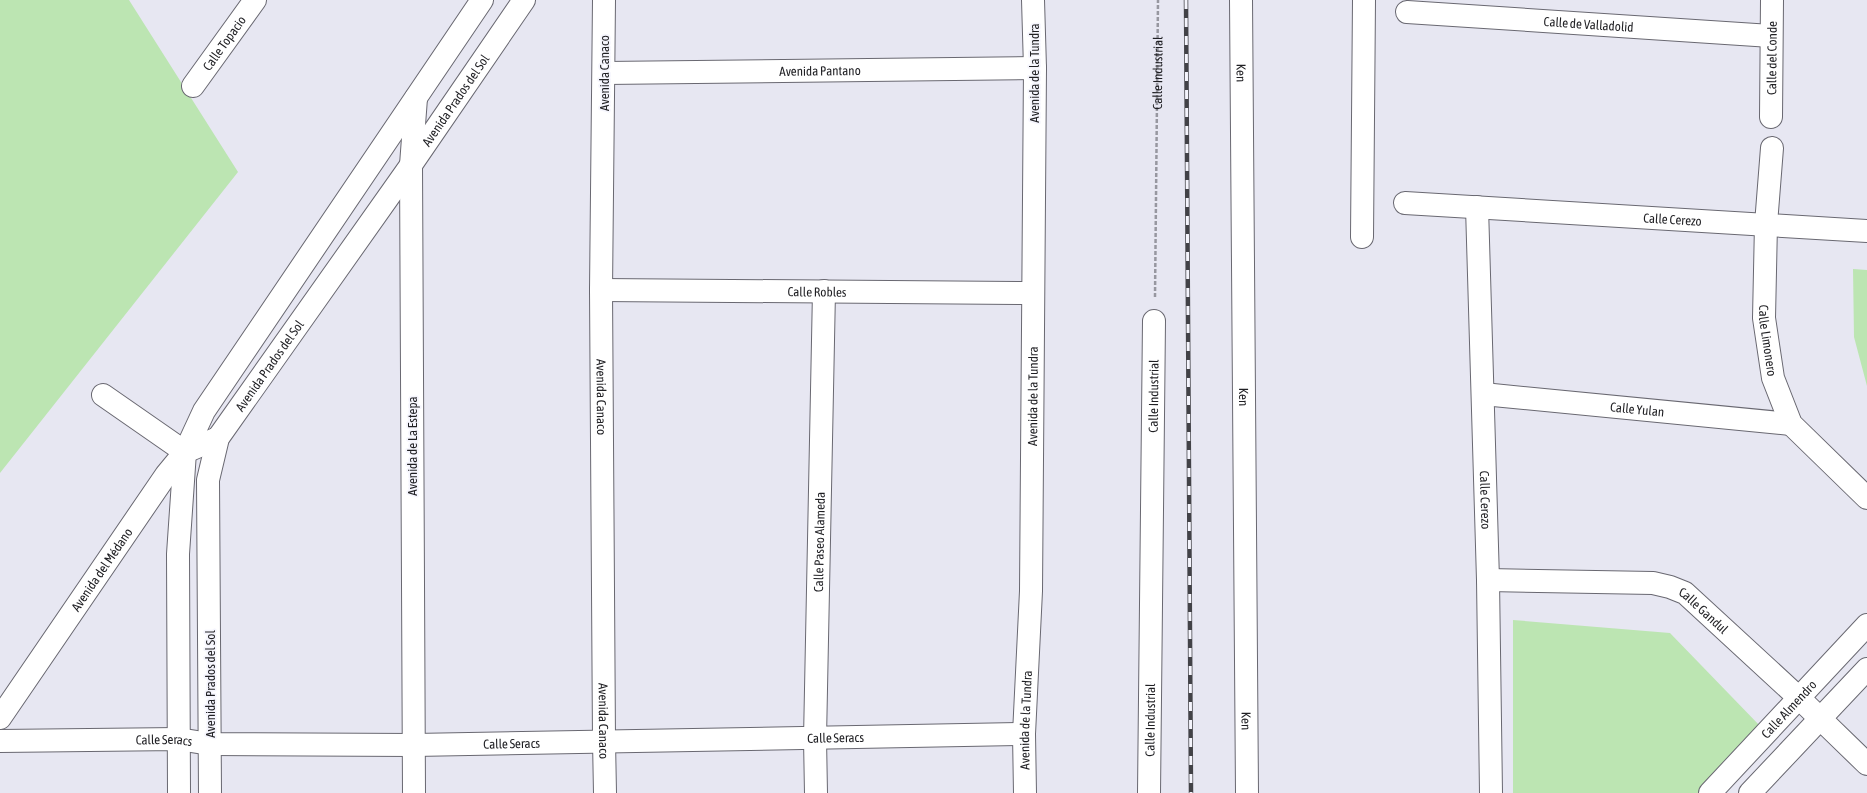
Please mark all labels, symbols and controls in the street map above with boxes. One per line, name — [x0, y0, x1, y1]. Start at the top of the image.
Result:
street label: Calle Topacio — [199, 13, 249, 73]
street label: Calle de Valladolid — [1543, 14, 1634, 34]
street label: Calle del Conde — [1764, 21, 1779, 95]
street label: Avenida de la Tundra — [1027, 23, 1042, 123]
street label: Avenida Canaco — [597, 35, 612, 111]
street label: Calle Industrial — [1149, 36, 1165, 110]
street label: Avenida Prados del Sol — [419, 51, 492, 149]
street label: Avenida Pantano — [779, 63, 861, 78]
street label: Ken — [1234, 64, 1249, 82]
street label: Calle Cerezo — [1643, 210, 1702, 228]
street label: Calle Robles — [787, 284, 847, 299]
street label: Calle Limonero — [1756, 305, 1780, 377]
street label: Avenida Prados del Sol — [232, 317, 307, 414]
street label: Avenida de la Tundra — [1025, 346, 1040, 446]
street label: Avenida Canaco — [594, 359, 609, 435]
street label: Calle Industrial — [1145, 359, 1161, 433]
street label: Ken — [1236, 388, 1252, 406]
street label: Avenida de La Estepa — [405, 396, 420, 496]
street label: Calle Yulan — [1610, 399, 1665, 419]
street label: Calle Cerezo — [1477, 470, 1494, 529]
street label: Calle Paseo Alameda — [810, 492, 827, 592]
street label: Avenida del Médano — [68, 525, 135, 614]
street label: Calle Gandul — [1677, 584, 1732, 637]
street label: Avenida Prados del Sol — [203, 630, 218, 738]
street label: Avenida de la Tundra — [1016, 670, 1035, 770]
street label: Calle Almendro — [1758, 677, 1819, 741]
street label: Avenida Canaco — [596, 683, 612, 759]
street label: Calle Industrial — [1142, 683, 1158, 757]
street label: Ken — [1239, 712, 1254, 730]
street label: Calle Seracs — [807, 729, 864, 745]
street label: Calle Seracs — [136, 731, 194, 749]
street label: Calle Seracs — [483, 735, 541, 751]

